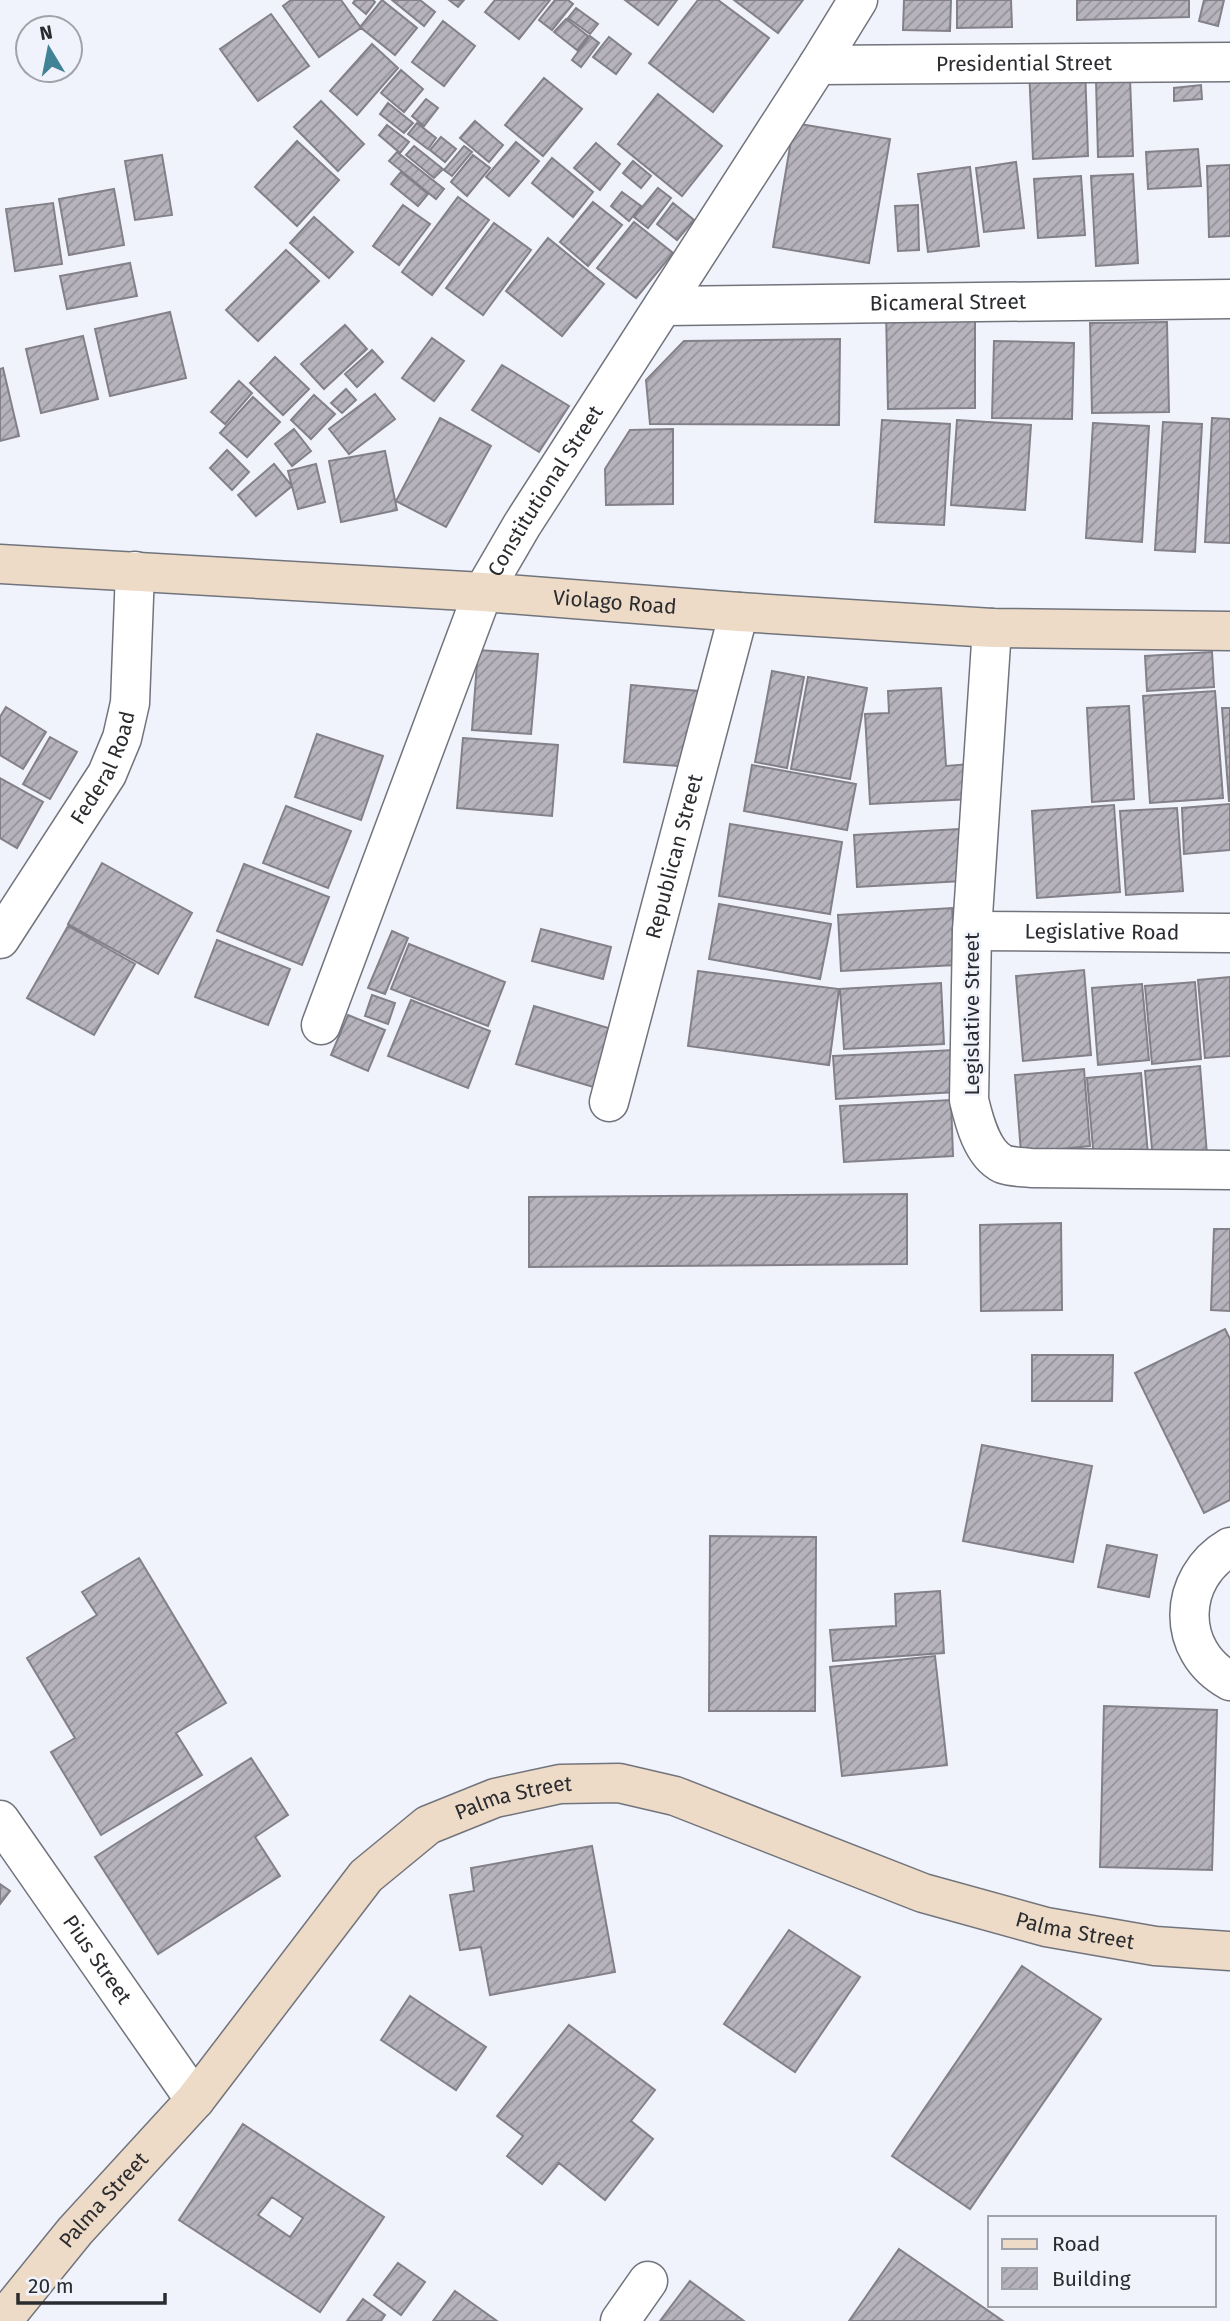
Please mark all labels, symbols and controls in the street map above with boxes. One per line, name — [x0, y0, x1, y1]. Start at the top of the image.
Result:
north arrow — [14, 14, 84, 84]
text: N — [38, 20, 54, 45]
street label: Presidential Street — [936, 50, 1113, 77]
street label: Bicameral Street — [869, 289, 1027, 316]
street label: Constitutional Street — [482, 400, 609, 581]
street label: Violago Road — [552, 585, 678, 620]
street label: Federal Road — [65, 709, 141, 829]
street label: Republican Street — [640, 771, 709, 942]
street label: Legislative Road — [1024, 918, 1180, 946]
street label: Legislative Street — [959, 932, 985, 1096]
street label: Palma Street — [451, 1770, 573, 1826]
street label: Palma Street — [1013, 1906, 1137, 1955]
street label: Pius Street — [57, 1910, 137, 2009]
street label: Palma Street — [53, 2146, 154, 2253]
legend — [988, 2216, 1216, 2307]
text: Road — [1052, 2231, 1100, 2257]
scale bar — [18, 2262, 164, 2306]
text: Building — [1052, 2266, 1131, 2292]
text: 20 m — [28, 2273, 74, 2299]

